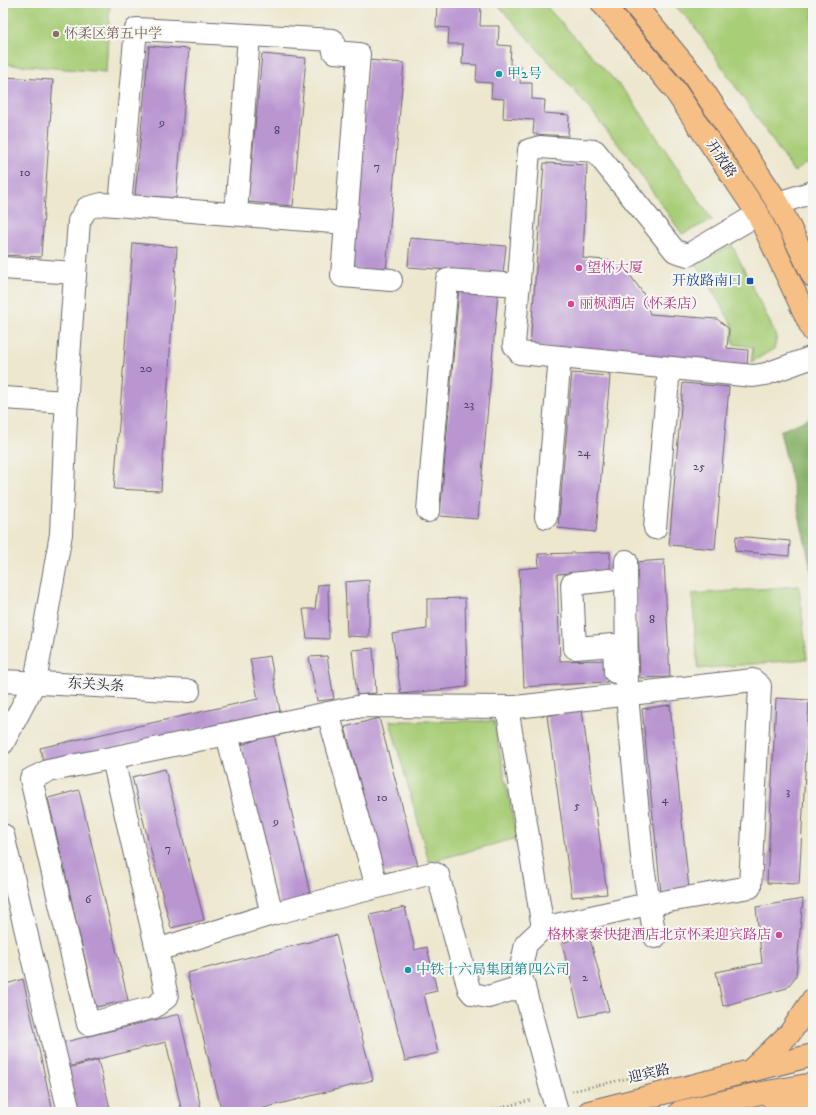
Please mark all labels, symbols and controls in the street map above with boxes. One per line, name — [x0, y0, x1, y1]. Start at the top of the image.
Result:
place label: 怀柔区第五中学 — [64, 25, 162, 43]
marker: 怀柔区第五中学 — [51, 29, 61, 39]
place label: 甲2号 — [507, 65, 542, 83]
marker: 甲2号 — [494, 69, 504, 79]
house number: 9 — [158, 115, 165, 130]
house number: 8 — [274, 123, 280, 138]
street label: 开放路 — [702, 137, 740, 181]
house number: 7 — [374, 159, 380, 174]
house number: 10 — [20, 165, 30, 180]
place label: 望怀大厦 — [587, 259, 643, 277]
marker: 望怀大厦 — [574, 263, 584, 273]
place label: 开放路南口 — [672, 272, 742, 290]
marker: 开放路南口 — [745, 276, 755, 286]
place label: 丽枫酒店（怀柔店） — [579, 295, 705, 313]
marker: 丽枫酒店（怀柔店） — [566, 299, 576, 309]
house number: 20 — [140, 361, 152, 376]
house number: 23 — [464, 397, 474, 412]
house number: 24 — [578, 445, 591, 460]
house number: 25 — [693, 459, 705, 474]
house number: 8 — [649, 612, 655, 627]
street label: 东关头条 — [68, 675, 124, 695]
house number: 3 — [786, 784, 790, 799]
house number: 10 — [377, 790, 387, 805]
house number: 4 — [662, 792, 670, 807]
house number: 5 — [574, 798, 580, 813]
house number: 9 — [272, 814, 279, 829]
house number: 7 — [165, 841, 171, 856]
house number: 6 — [85, 892, 92, 907]
place label: 格林豪泰快捷酒店北京怀柔迎宾路店 — [547, 926, 771, 944]
marker: 格林豪泰快捷酒店北京怀柔迎宾路店 — [774, 930, 784, 940]
place label: 中铁十六局集团第四公司 — [416, 961, 570, 979]
marker: 中铁十六局集团第四公司 — [403, 965, 413, 975]
house number: 2 — [582, 970, 588, 985]
street label: 迎宾路 — [627, 1061, 671, 1087]

